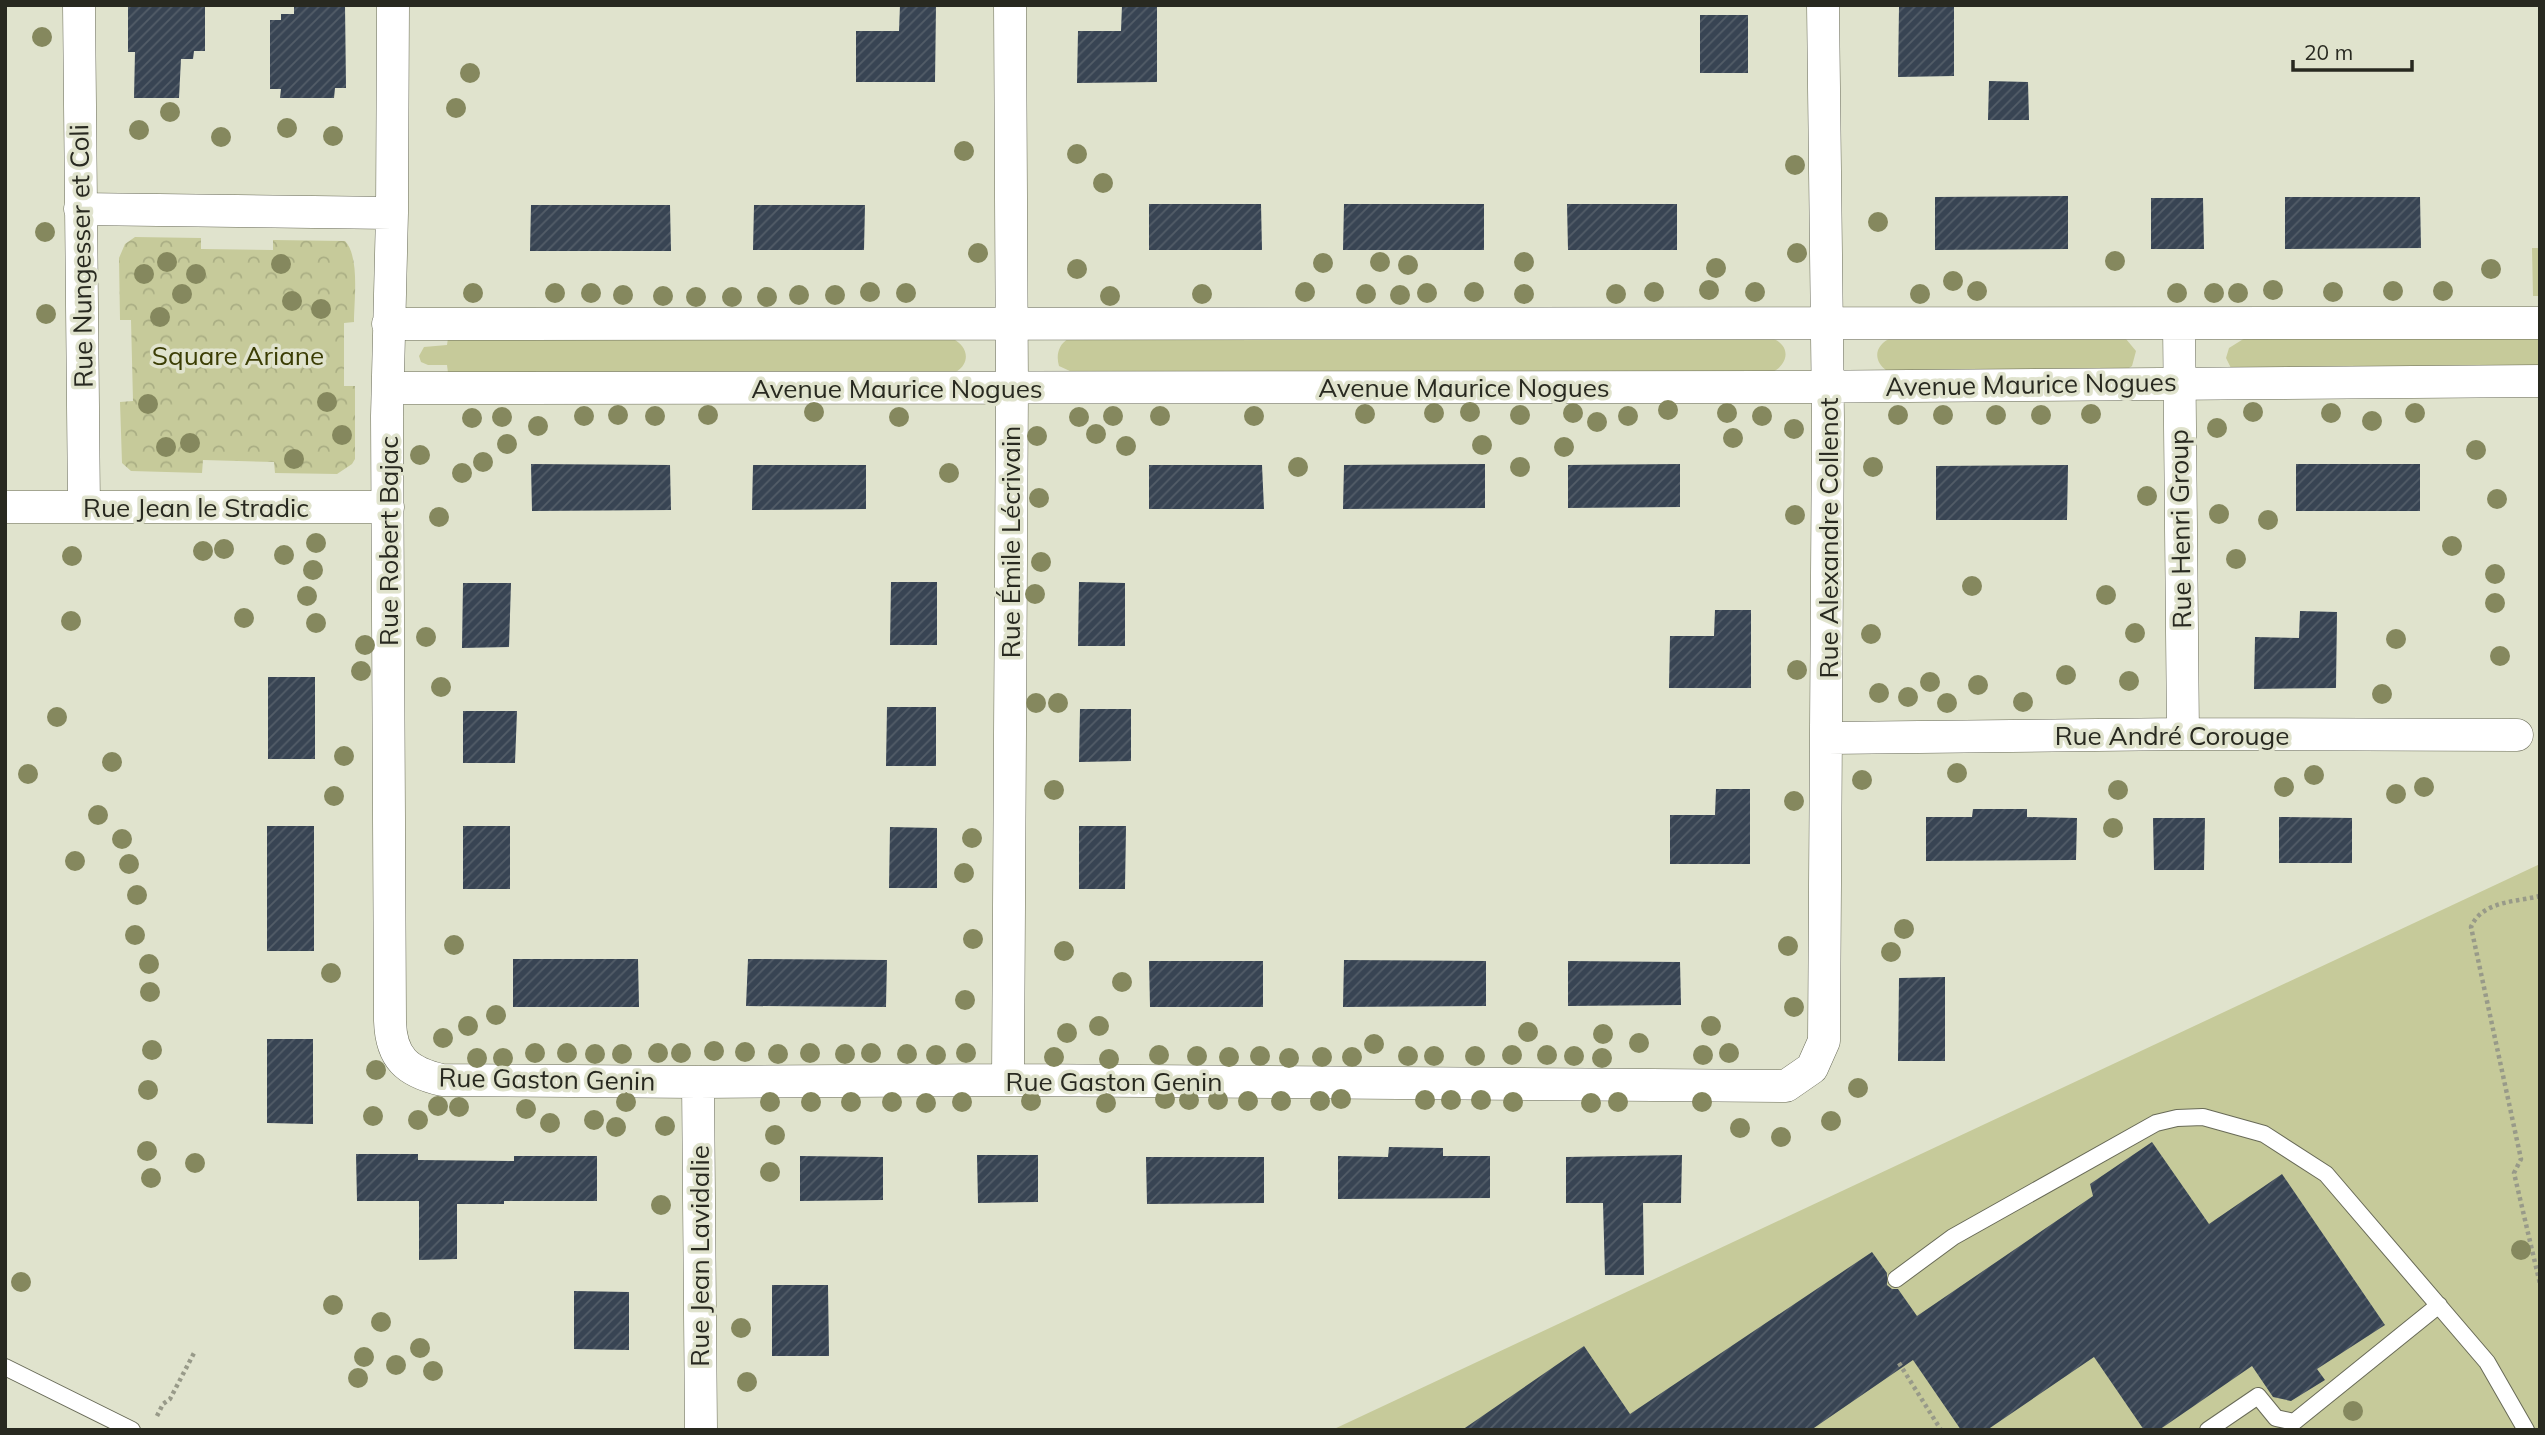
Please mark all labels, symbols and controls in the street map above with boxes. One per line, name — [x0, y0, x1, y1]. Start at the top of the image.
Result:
scale bar — [2293, 28, 2412, 72]
text: 20 m — [2304, 39, 2353, 65]
street label: Rue Nungesser et Coli — [62, 124, 100, 388]
park label: Square Ariane — [152, 339, 324, 372]
street label: Avenue Maurice Nogues — [1885, 365, 2177, 403]
street label: Avenue Maurice Nogues — [1318, 371, 1610, 404]
street label: Avenue Maurice Nogues — [751, 372, 1043, 405]
street label: Rue Alexandre Collenot — [1812, 398, 1845, 679]
street label: Rue Émile Lécrivain — [994, 426, 1027, 658]
street label: Rue Henri Group — [2162, 429, 2198, 629]
street label: Rue Robert Bajac — [372, 436, 405, 646]
street label: Rue Jean le Stradic — [83, 491, 309, 524]
street label: Rue André Corouge — [2055, 719, 2289, 752]
street label: Rue Gaston Genin — [438, 1061, 656, 1097]
street label: Rue Gaston Genin — [1006, 1065, 1222, 1098]
street label: Rue Jean Lavidalie — [683, 1145, 716, 1367]

